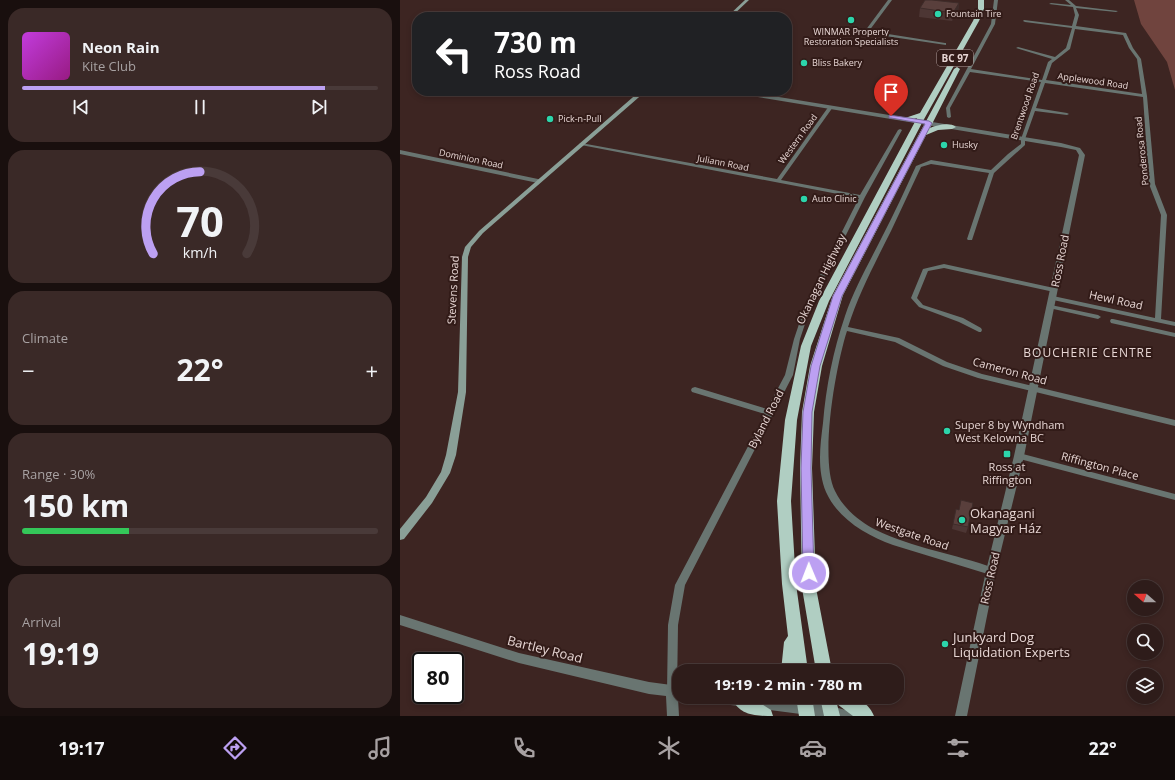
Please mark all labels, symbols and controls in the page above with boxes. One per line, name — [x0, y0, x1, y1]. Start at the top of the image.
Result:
place label: Fountain Tire — [946, 7, 1001, 20]
marker: Fountain Tire — [933, 9, 943, 19]
marker: WINMAR Property Restoration Specialists — [846, 15, 856, 25]
text: 730 m — [494, 23, 577, 61]
place label: WINMAR Property Restoration Specialists — [804, 25, 898, 48]
icon: left — [428, 28, 480, 80]
text: Neon Rain — [82, 37, 160, 57]
road number: BC 97 — [937, 50, 973, 66]
place label: Bliss Bakery — [812, 56, 863, 69]
text: Kite Club — [82, 57, 136, 75]
marker: Bliss Bakery — [799, 58, 809, 68]
text: Ross Road — [494, 59, 581, 83]
street label: Applewood Road — [1057, 69, 1129, 92]
street label: Brentwood Road — [1007, 70, 1042, 141]
pin — [874, 75, 908, 116]
icon: arrive — [880, 81, 902, 103]
icon: previous — [70, 96, 92, 118]
icon: pause — [189, 96, 211, 118]
icon: next — [308, 96, 330, 118]
street label: Western Road — [775, 111, 820, 166]
place label: Pick-n-Pull — [558, 112, 602, 125]
marker: Pick-n-Pull — [545, 114, 555, 124]
street label: Ponderosa Road — [1131, 116, 1152, 186]
place label: Husky — [952, 138, 978, 151]
marker: Husky — [939, 140, 949, 150]
street label: Dominion Road — [438, 145, 504, 172]
street label: Juliann Road — [695, 151, 750, 174]
place label: Auto Clinic — [812, 192, 857, 205]
text: 70 — [176, 193, 224, 249]
marker: Auto Clinic — [799, 194, 809, 204]
street label: Okanagan Highway — [792, 231, 849, 326]
street label: Ross Road — [1047, 233, 1072, 288]
text: km/h — [183, 243, 217, 262]
street label: Stevens Road — [443, 255, 462, 325]
street label: Hewl Road — [1088, 286, 1144, 313]
text: Climate — [22, 329, 68, 347]
district label: BOUCHERIE CENTRE — [1023, 344, 1153, 361]
text: 22° — [176, 349, 224, 390]
street label: Cameron Road — [971, 353, 1049, 388]
text: − — [22, 355, 35, 385]
text: + — [365, 355, 378, 385]
street label: Byland Road — [744, 387, 787, 451]
place label: Super 8 by Wyndham West Kelowna BC — [955, 417, 1064, 445]
marker: Super 8 by Wyndham West Kelowna BC — [942, 426, 952, 436]
street label: Riffington Place — [1060, 448, 1140, 483]
marker: Ross at Riffington — [1002, 449, 1012, 459]
place label: Ross at Riffington — [982, 459, 1032, 487]
text: Range · 30% — [22, 465, 95, 483]
text: 150 km — [22, 485, 129, 526]
place label: Okanagani Magyar Ház — [970, 504, 1041, 537]
street label: Westgate Road — [873, 514, 951, 553]
marker: Okanagani Magyar Ház — [957, 515, 967, 525]
street label: Ross Road — [976, 550, 1003, 605]
position arrow — [788, 552, 830, 594]
north arrow — [1127, 580, 1163, 616]
map controls — [1127, 580, 1163, 704]
text: Arrival — [22, 613, 61, 631]
button: search — [1127, 624, 1163, 660]
place label: Junkyard Dog Liquidation Experts — [951, 628, 1070, 661]
street label: Bartley Road — [505, 631, 585, 667]
text: 19:19 — [22, 633, 99, 674]
marker: Junkyard Dog Liquidation Experts — [940, 639, 950, 649]
speed limit sign: 80 — [412, 652, 464, 704]
button: layers — [1127, 668, 1163, 704]
text: 19:19 · 2 min · 780 m — [714, 674, 862, 694]
icon: directions — [221, 734, 249, 762]
icon: music — [366, 734, 394, 762]
icon: phone — [510, 734, 538, 762]
icon: climate — [655, 734, 683, 762]
icon: car — [799, 734, 827, 762]
icon: filters — [944, 734, 972, 762]
text: 19:17 — [58, 736, 105, 760]
text: 22° — [1088, 736, 1117, 760]

